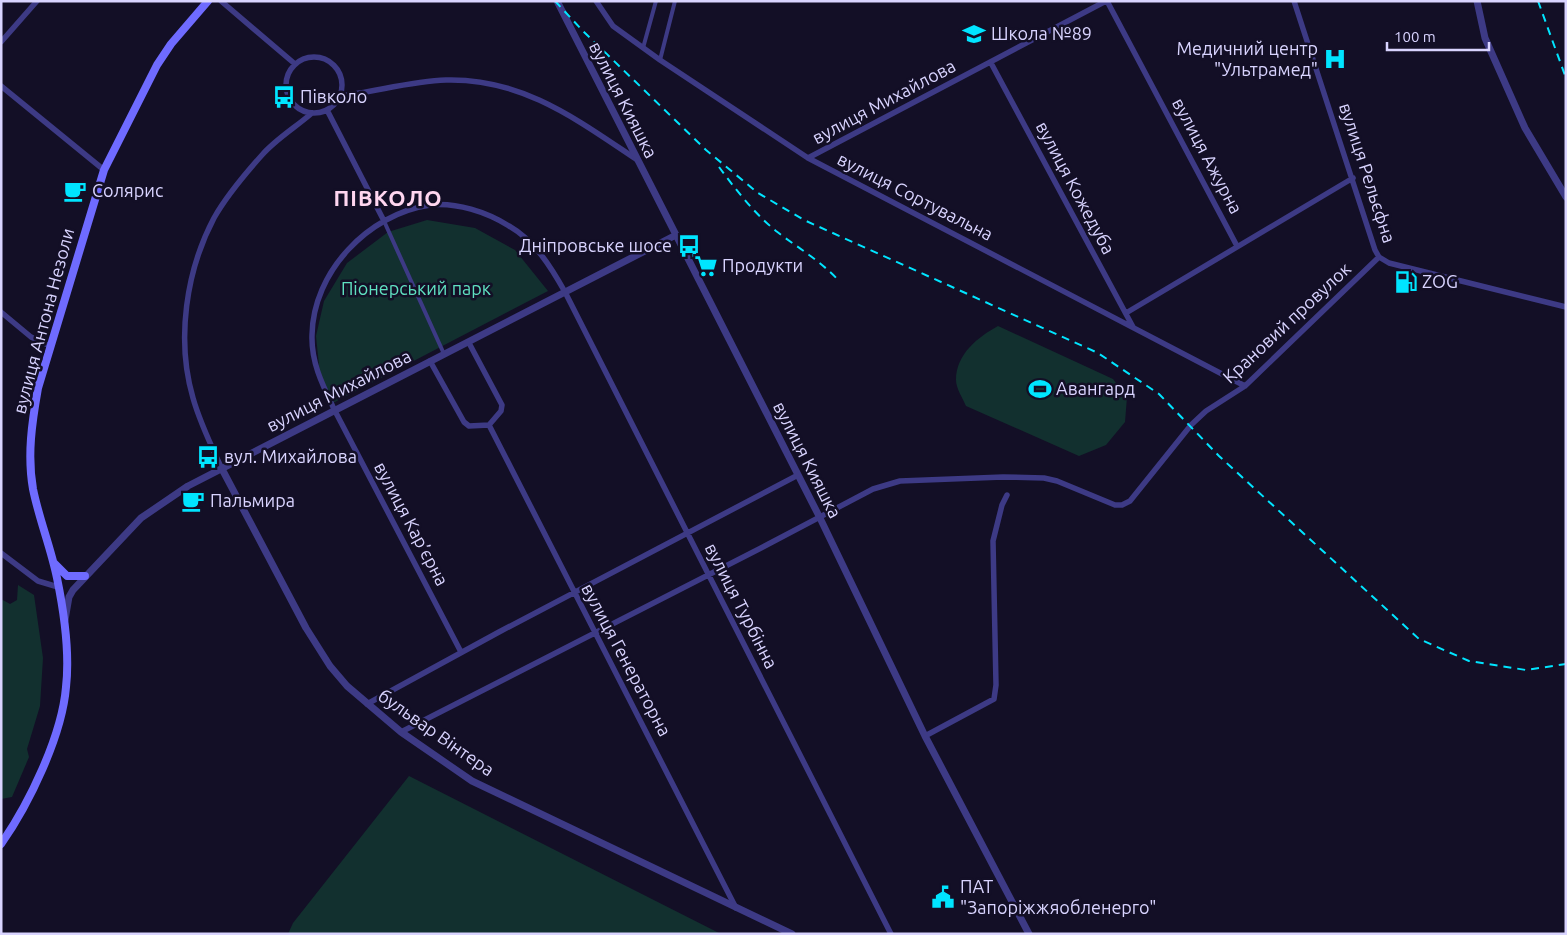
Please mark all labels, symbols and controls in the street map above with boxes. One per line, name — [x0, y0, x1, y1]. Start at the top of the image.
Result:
scale bar — [1387, 20, 1490, 52]
school or university icon: Школа №89 — [961, 21, 987, 47]
place label: Школа №89 — [991, 23, 1092, 43]
text: 100 m — [1394, 28, 1436, 45]
street label: вулиця Кияшка — [586, 38, 662, 161]
place label: Медичний центр "Ультрамед" — [1176, 38, 1318, 79]
hospital icon: Медичний центр "Ультрамед" — [1322, 46, 1348, 72]
street label: вулиця Михайлова — [809, 55, 959, 147]
bus stop icon: Півколо — [271, 84, 297, 110]
place label: Півколо — [300, 86, 367, 106]
street label: вулиця Ажурна — [1169, 94, 1247, 217]
street label: вулиця Рельєфна — [1336, 100, 1400, 245]
street label: вулиця Кожедуба — [1032, 118, 1119, 257]
street label: вулиця Сортувальна — [834, 148, 996, 244]
cafe icon: Солярис — [62, 178, 88, 204]
place label: Солярис — [92, 180, 163, 200]
district label: ПІВКОЛО — [333, 185, 443, 210]
street label: вулиця Антона Незоли — [9, 226, 77, 416]
bus stop icon: Дніпровське шосе — [676, 233, 702, 259]
place label: Дніпровське шосе — [519, 235, 672, 255]
supermarket icon: Продукти — [693, 253, 719, 279]
place label: Продукти — [722, 255, 803, 275]
street label: Крановий провулок — [1218, 258, 1354, 387]
fuel station icon: ZOG — [1393, 269, 1419, 295]
place label: ZOG — [1422, 271, 1458, 291]
park label: Піонерський парк — [341, 278, 491, 298]
street label: вулиця Михайлова — [263, 345, 414, 435]
sports icon: Авангард — [1027, 376, 1053, 402]
place label: Авангард — [1056, 378, 1135, 398]
street label: вулиця Кияшка — [770, 398, 846, 521]
bus stop icon: вул. Михайлова — [195, 444, 221, 470]
place label: вул. Михайлова — [224, 446, 357, 466]
street label: вулиця Кар’єрна — [371, 458, 453, 589]
cafe icon: Пальмира — [180, 488, 206, 514]
place label: Пальмира — [210, 490, 295, 510]
street label: вулиця Турбінна — [702, 540, 782, 672]
street label: вулиця Генераторна — [578, 580, 676, 739]
street label: бульвар Вінтера — [375, 685, 498, 780]
place label: ПАТ "Запоріжжяобленерго" — [960, 876, 1156, 917]
public building icon: ПАТ "Запоріжжяобленерго" — [930, 884, 956, 910]

